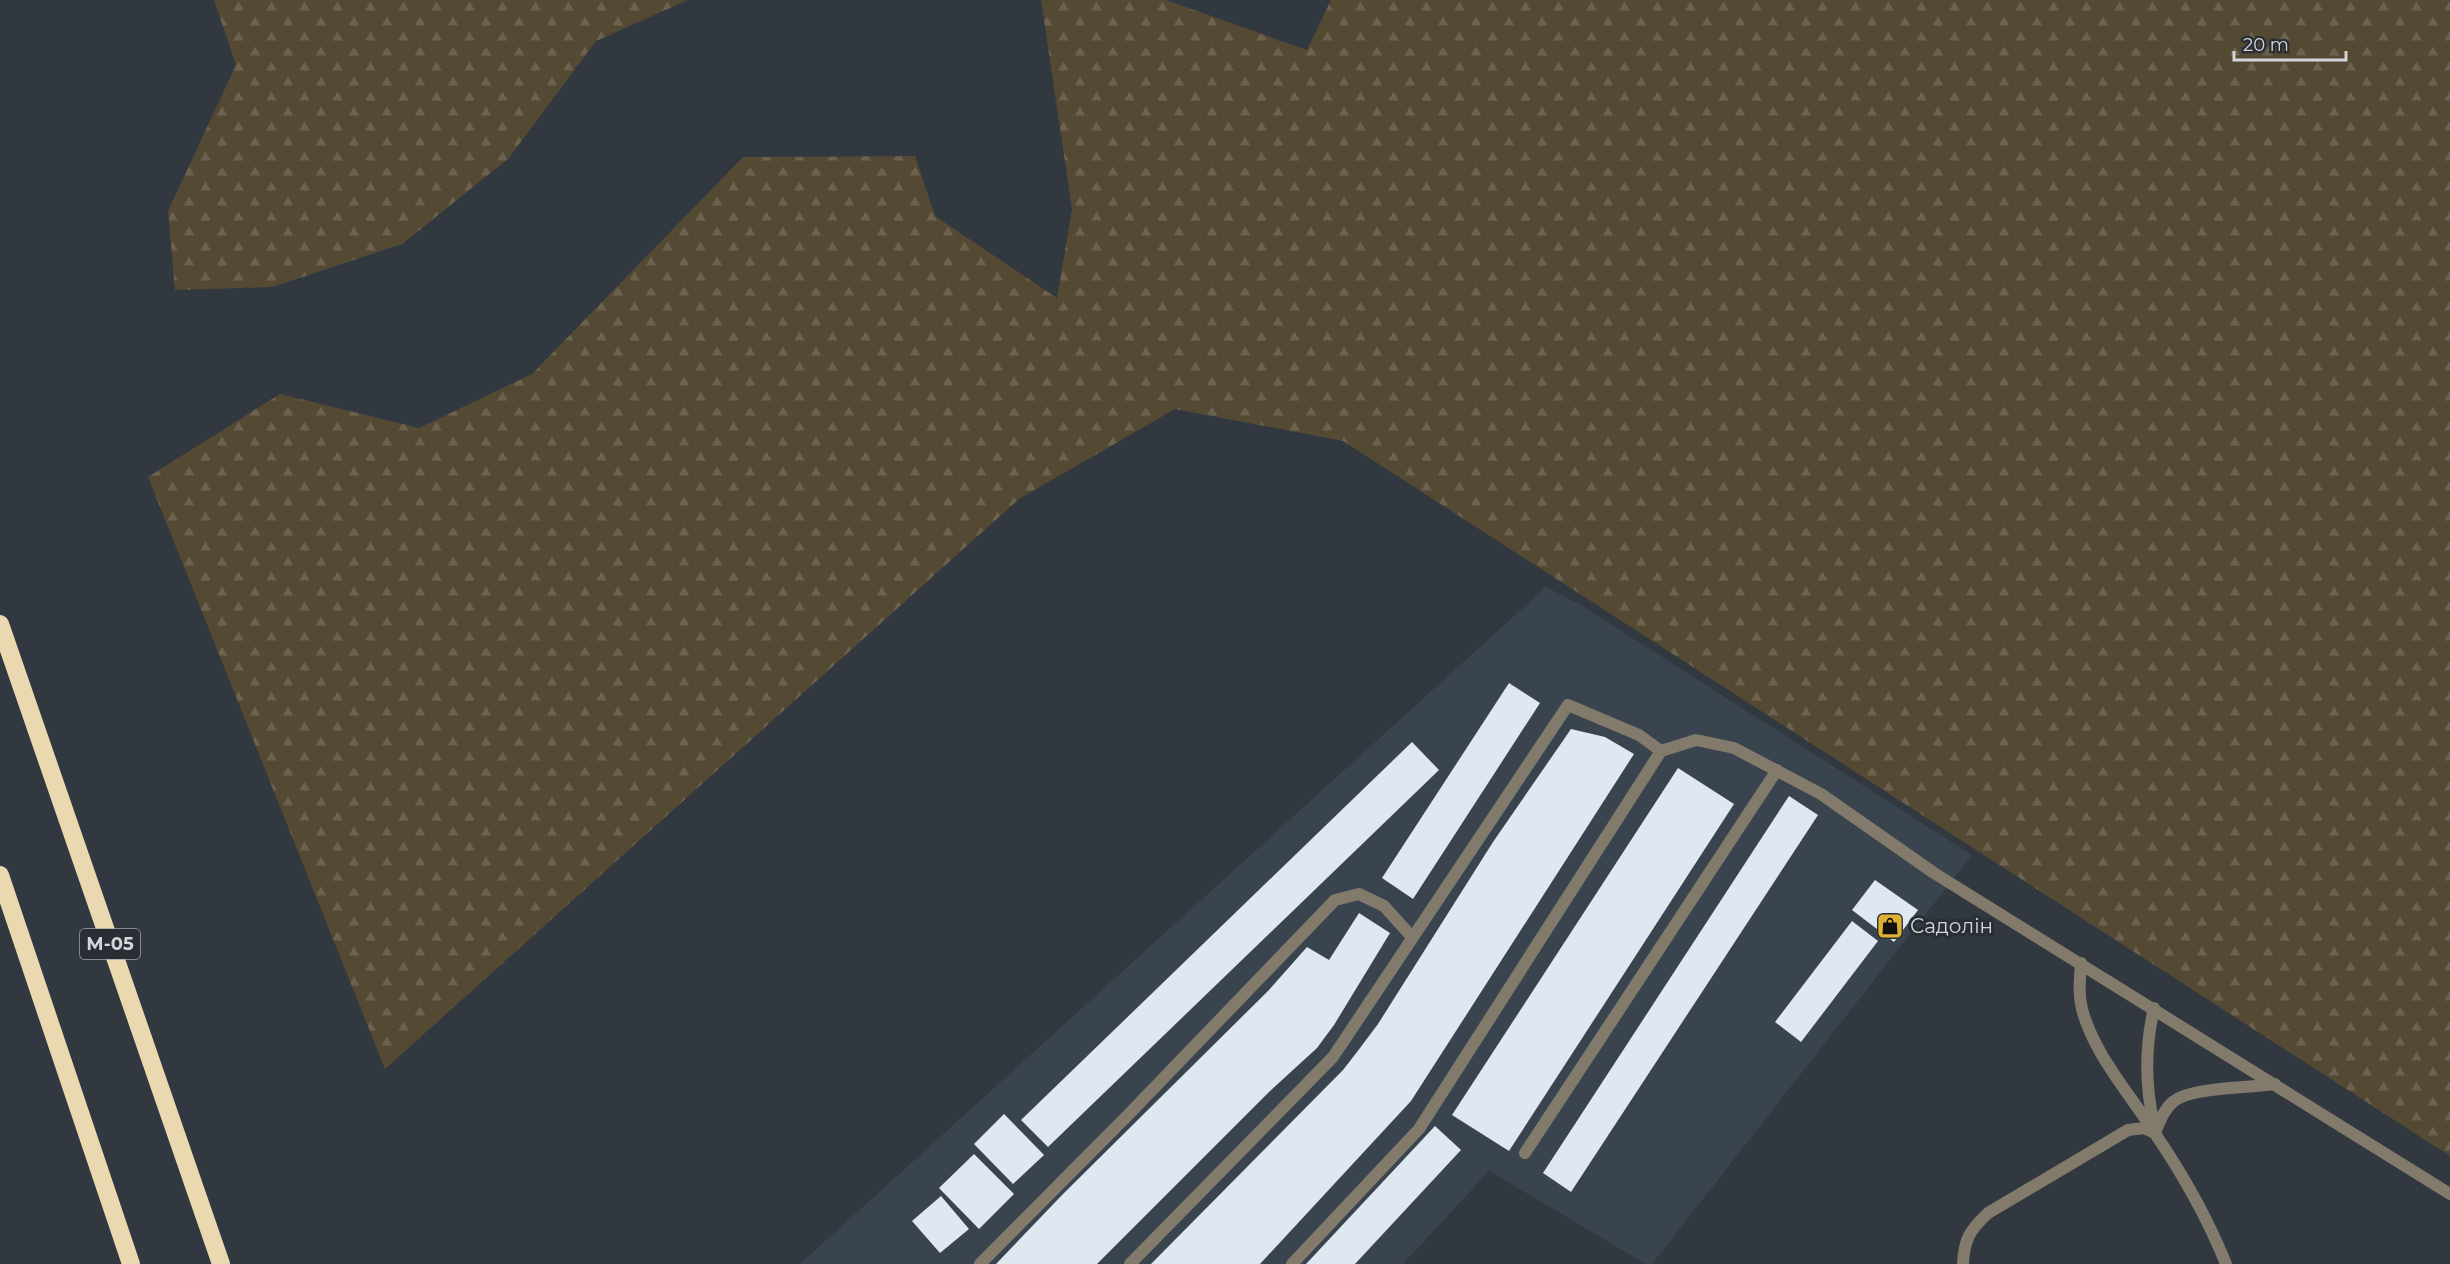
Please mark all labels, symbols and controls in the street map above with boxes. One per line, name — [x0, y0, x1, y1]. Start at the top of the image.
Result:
scale bar — [2234, 24, 2346, 62]
text: 20 m — [2243, 34, 2289, 56]
shop icon: Садолін — [1875, 911, 1905, 941]
place label: Садолін — [1910, 914, 1993, 938]
road number: М-05 — [80, 929, 140, 959]

